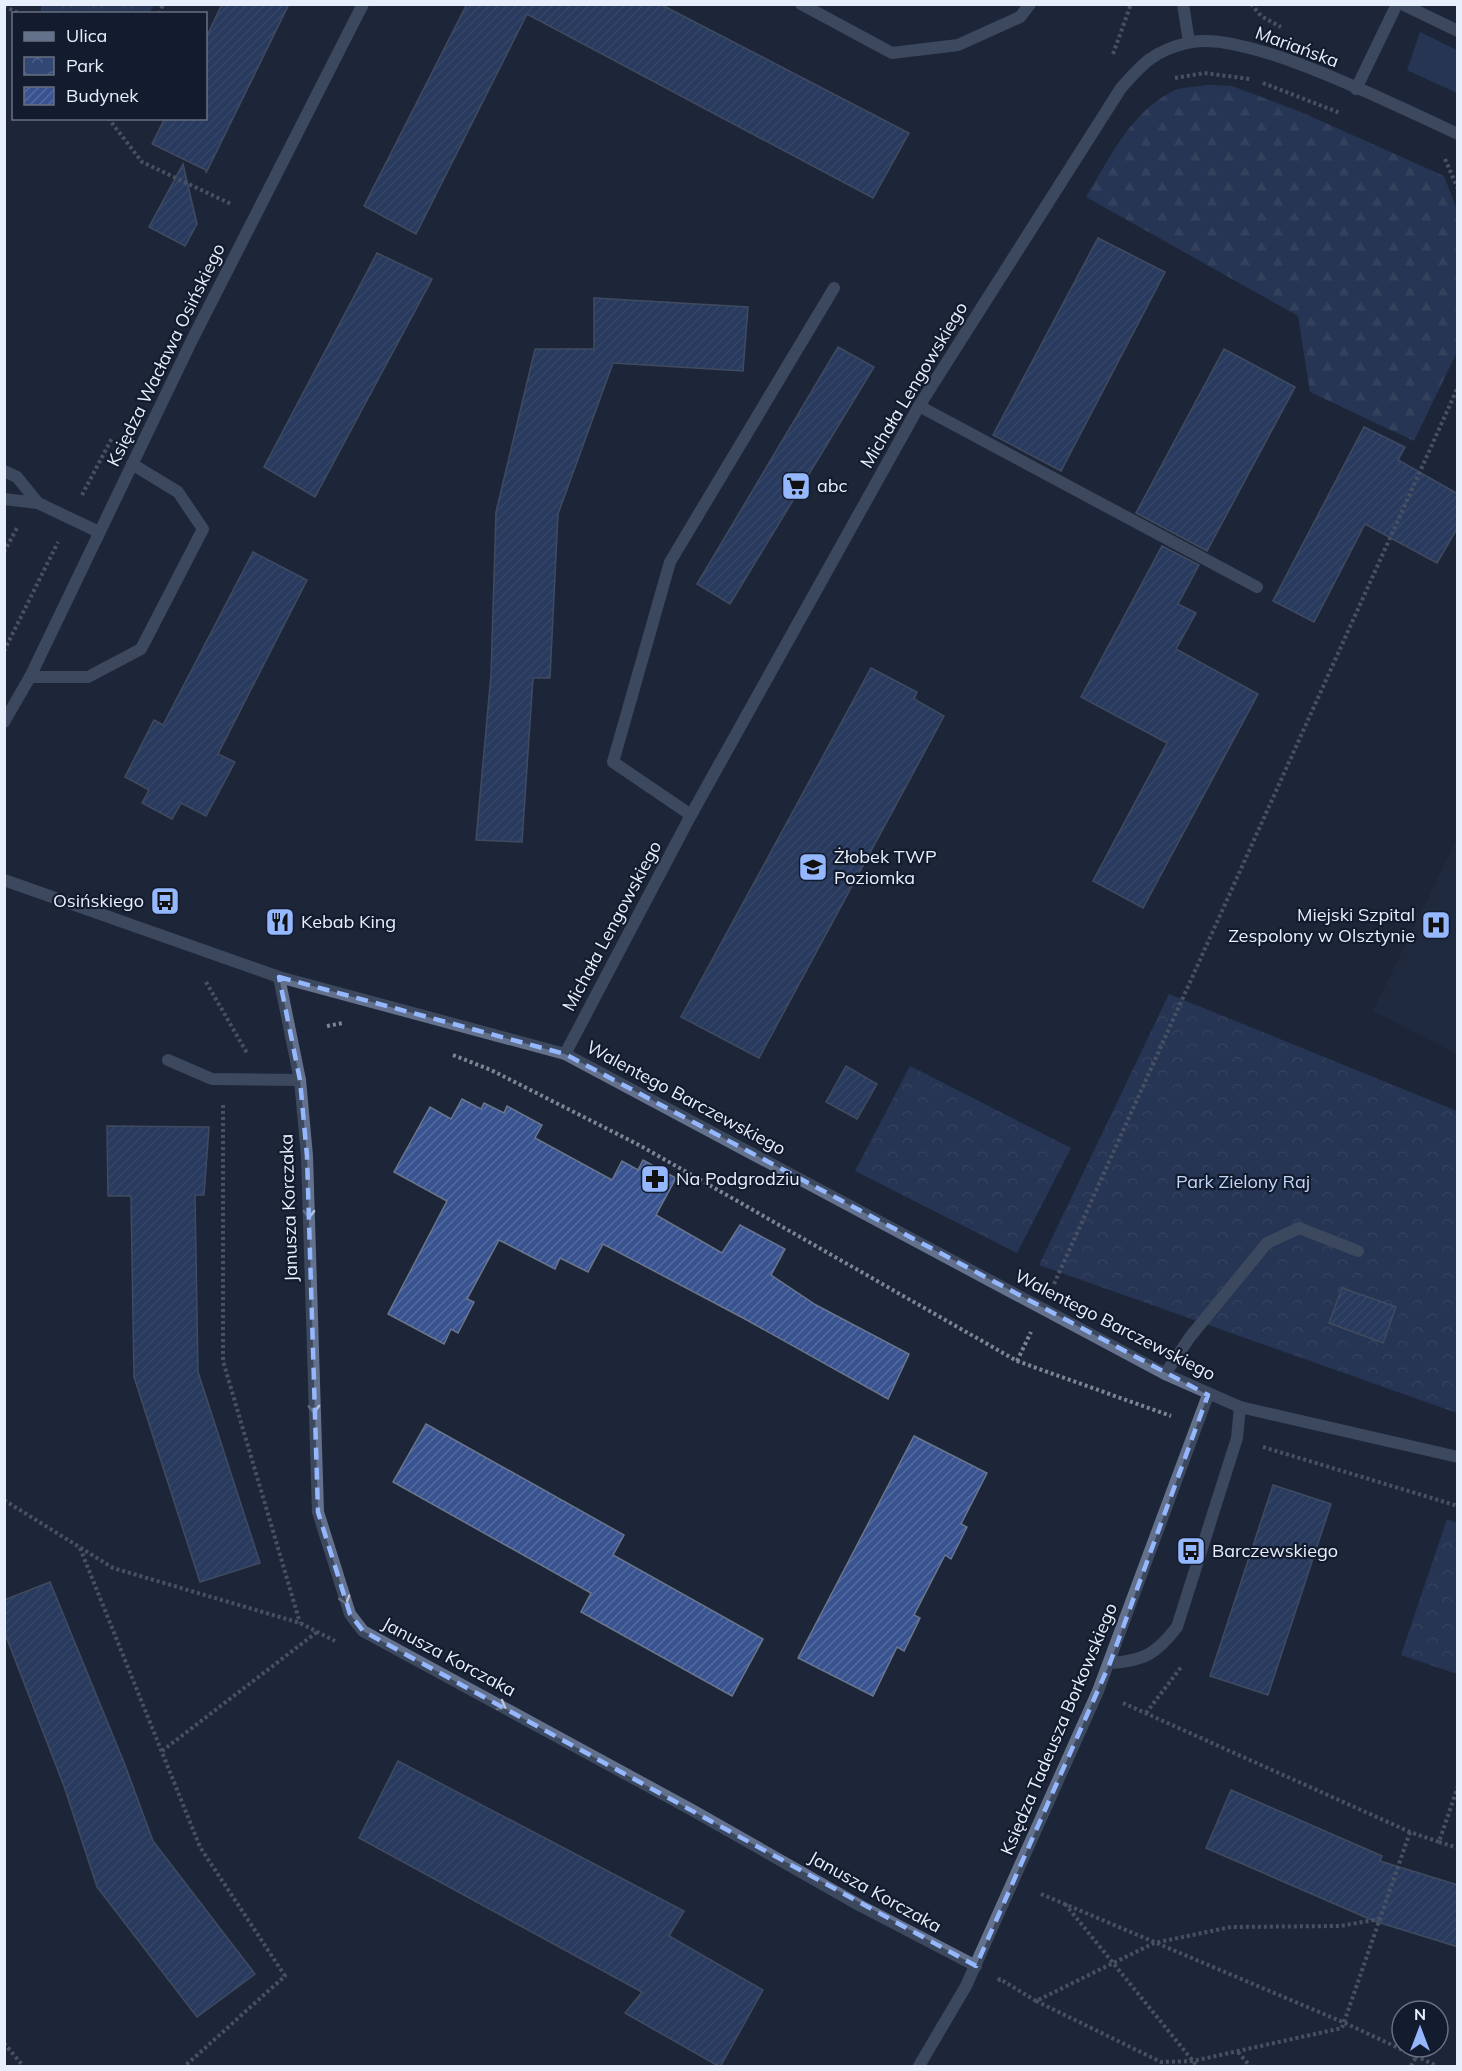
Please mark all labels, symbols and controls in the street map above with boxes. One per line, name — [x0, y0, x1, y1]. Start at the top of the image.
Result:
legend — [12, 12, 207, 120]
street label: Mariańska — [1252, 21, 1342, 72]
text: Ulica — [66, 24, 107, 47]
text: Park — [66, 54, 105, 77]
text: Budynek — [66, 84, 139, 107]
street label: Księdza Wacława Osińskiego — [101, 239, 230, 470]
street label: Michała Lengowskiego — [855, 298, 972, 472]
supermarket icon: abc — [780, 470, 812, 502]
place label: abc — [817, 474, 848, 497]
street label: Michała Lengowskiego — [557, 837, 666, 1015]
place label: Żłobek TWP Poziomka — [834, 845, 937, 889]
school or university icon: Żłobek TWP Poziomka — [797, 851, 829, 883]
bus stop icon: Osińskiego — [149, 885, 181, 917]
place label: Osińskiego — [53, 889, 144, 912]
place label: Miejski Szpital Zespolony w Olsztynie — [1228, 903, 1415, 947]
restaurant icon: Kebab King — [264, 906, 296, 938]
hospital icon: Miejski Szpital Zespolony w Olsztynie — [1420, 909, 1452, 941]
place label: Kebab King — [301, 910, 396, 933]
street label: Walentego Barczewskiego — [583, 1035, 790, 1160]
street label: Janusza Korczaka — [274, 1134, 303, 1282]
pharmacy icon: Na Podgrodziu — [639, 1163, 671, 1195]
place label: Na Podgrodziu — [676, 1167, 800, 1190]
park label: Park Zielony Raj — [1176, 1170, 1310, 1193]
one-way arrow — [303, 1210, 315, 1219]
street label: Walentego Barczewskiego — [1011, 1264, 1219, 1385]
one-way arrow — [308, 1405, 321, 1414]
bus stop icon: Barczewskiego — [1175, 1535, 1207, 1567]
place label: Barczewskiego — [1212, 1539, 1338, 1562]
one-way arrow — [338, 1594, 350, 1605]
street label: Księdza Tadeusza Borkowskiego — [995, 1599, 1122, 1858]
street label: Janusza Korczaka — [378, 1612, 520, 1701]
one-way arrow — [496, 1699, 507, 1710]
street label: Janusza Korczaka — [805, 1846, 946, 1938]
north arrow — [1390, 1999, 1450, 2059]
text: N — [1414, 2004, 1426, 2024]

